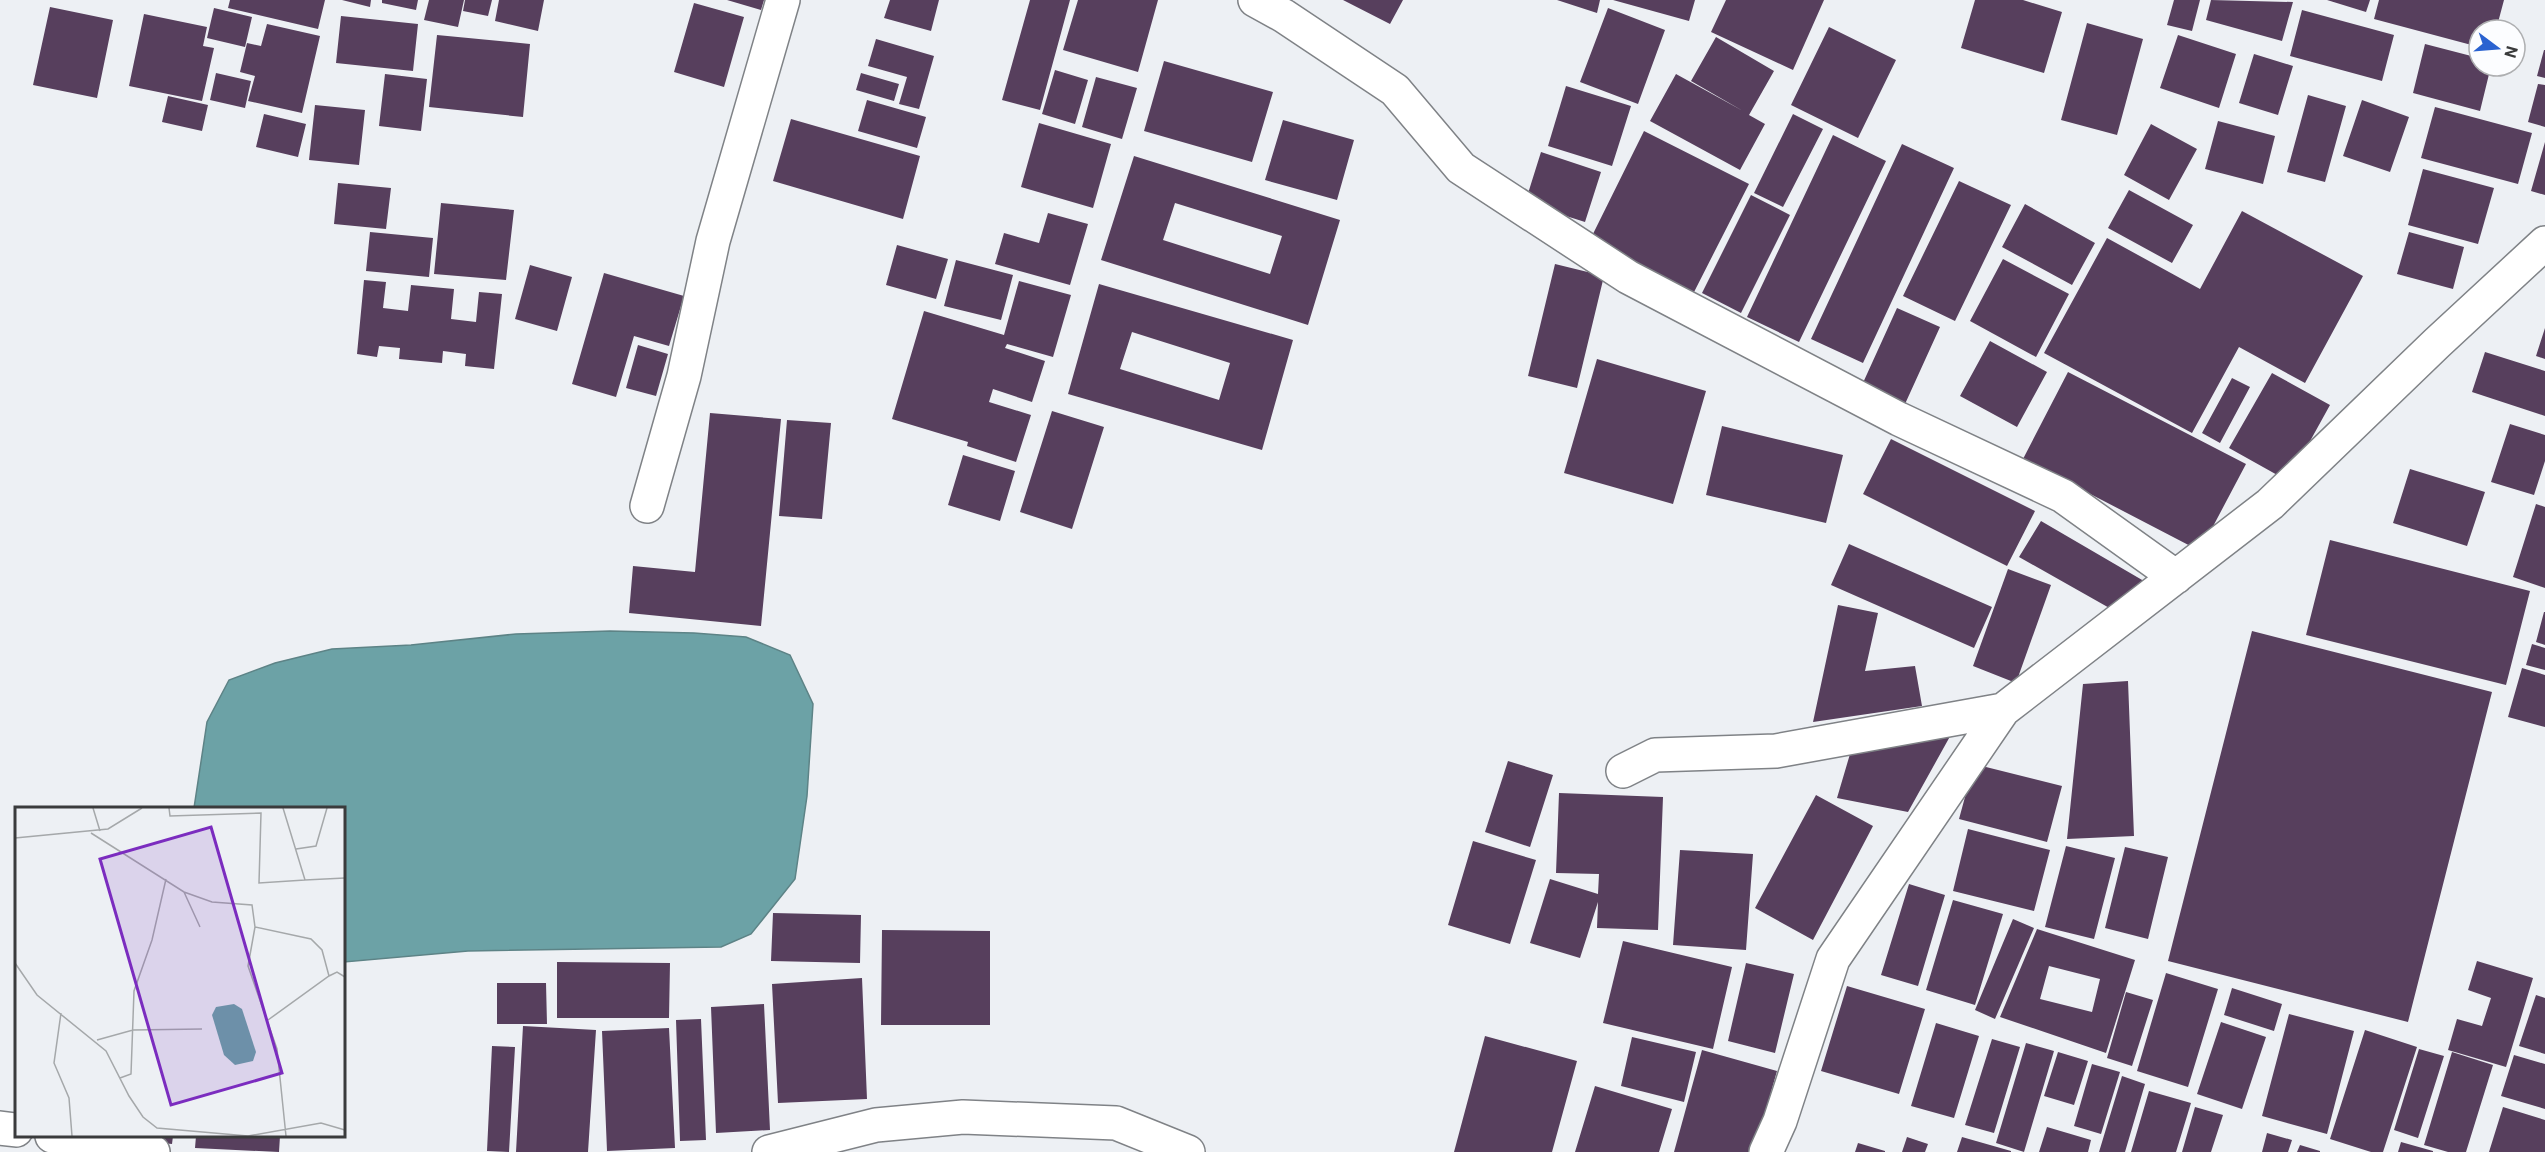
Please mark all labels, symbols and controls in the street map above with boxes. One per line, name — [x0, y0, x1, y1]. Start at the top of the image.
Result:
north arrow — [2467, 18, 2527, 78]
text: N — [2500, 44, 2522, 60]
inset map — [15, 807, 345, 1137]

